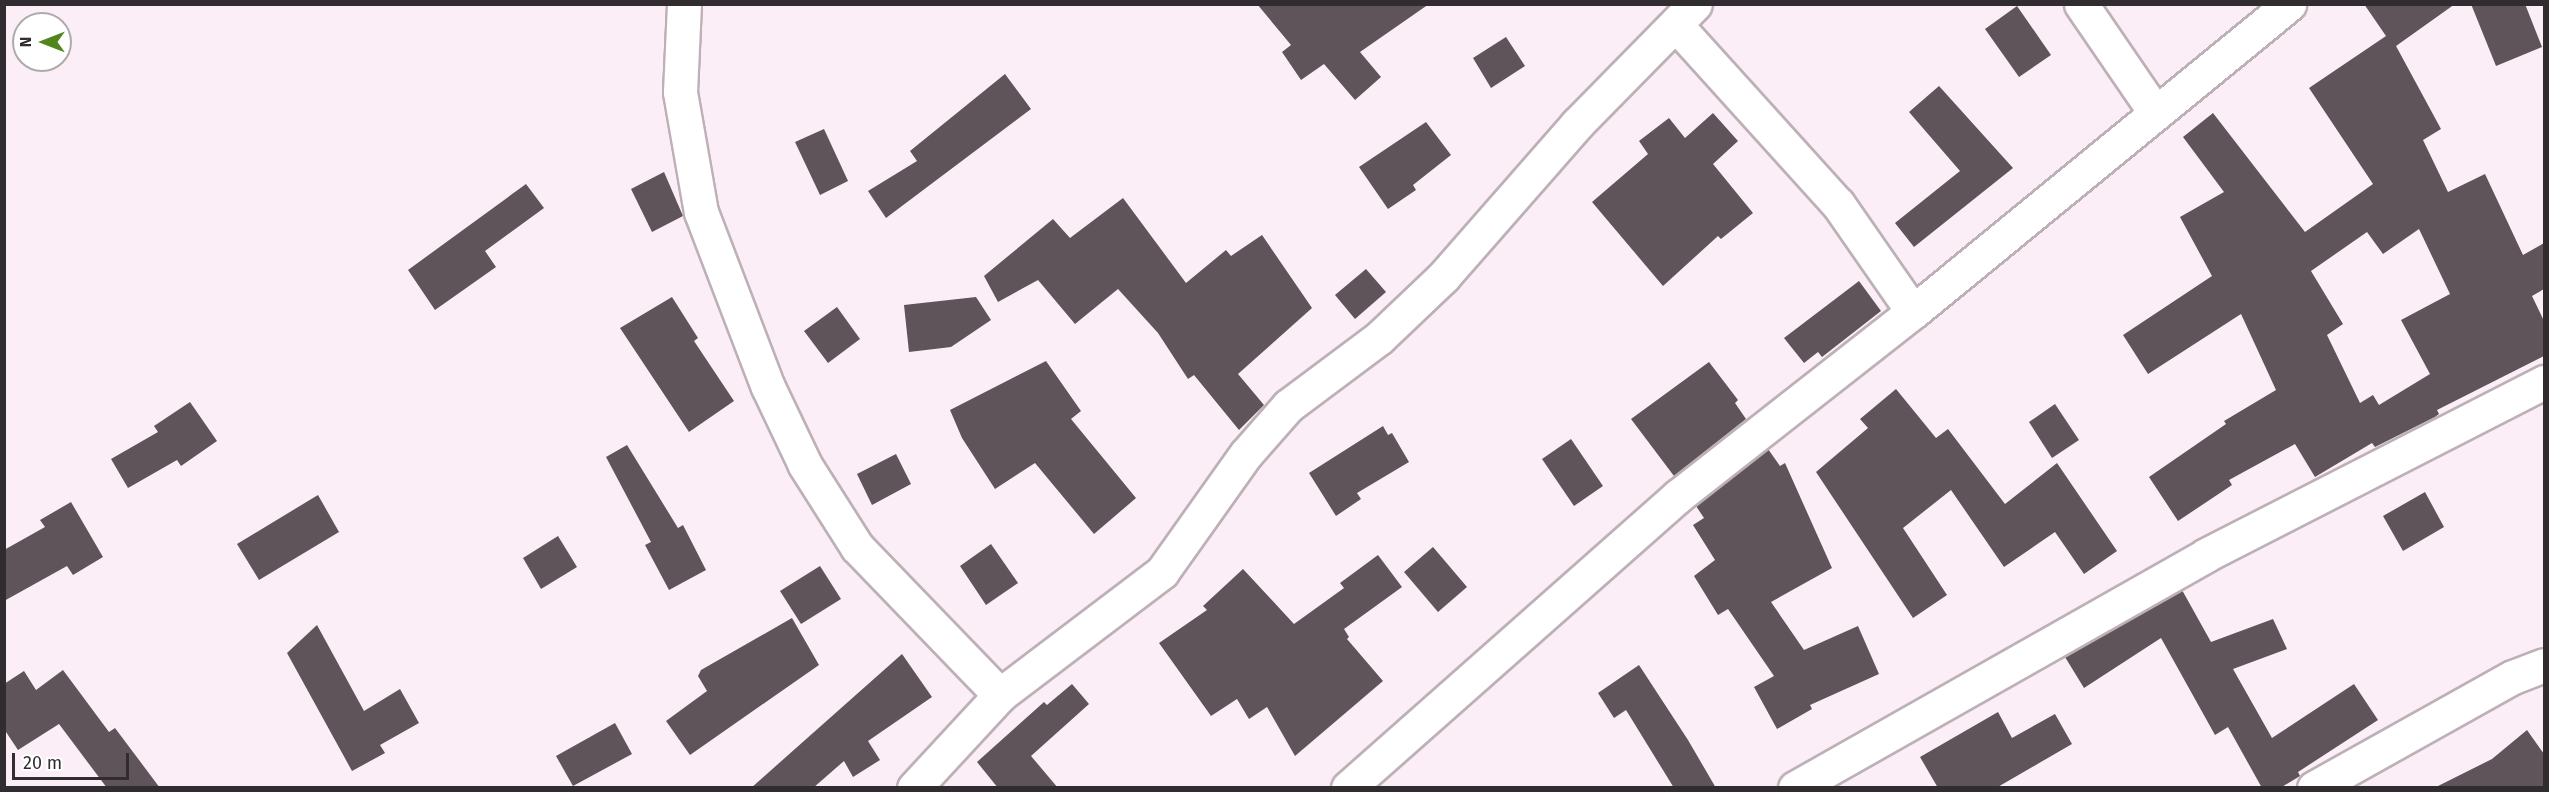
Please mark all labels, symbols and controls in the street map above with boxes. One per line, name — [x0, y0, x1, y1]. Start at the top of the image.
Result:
north arrow — [12, 12, 72, 72]
text: N — [16, 37, 35, 47]
scale bar — [15, 741, 132, 779]
text: 20 m — [23, 752, 62, 774]

